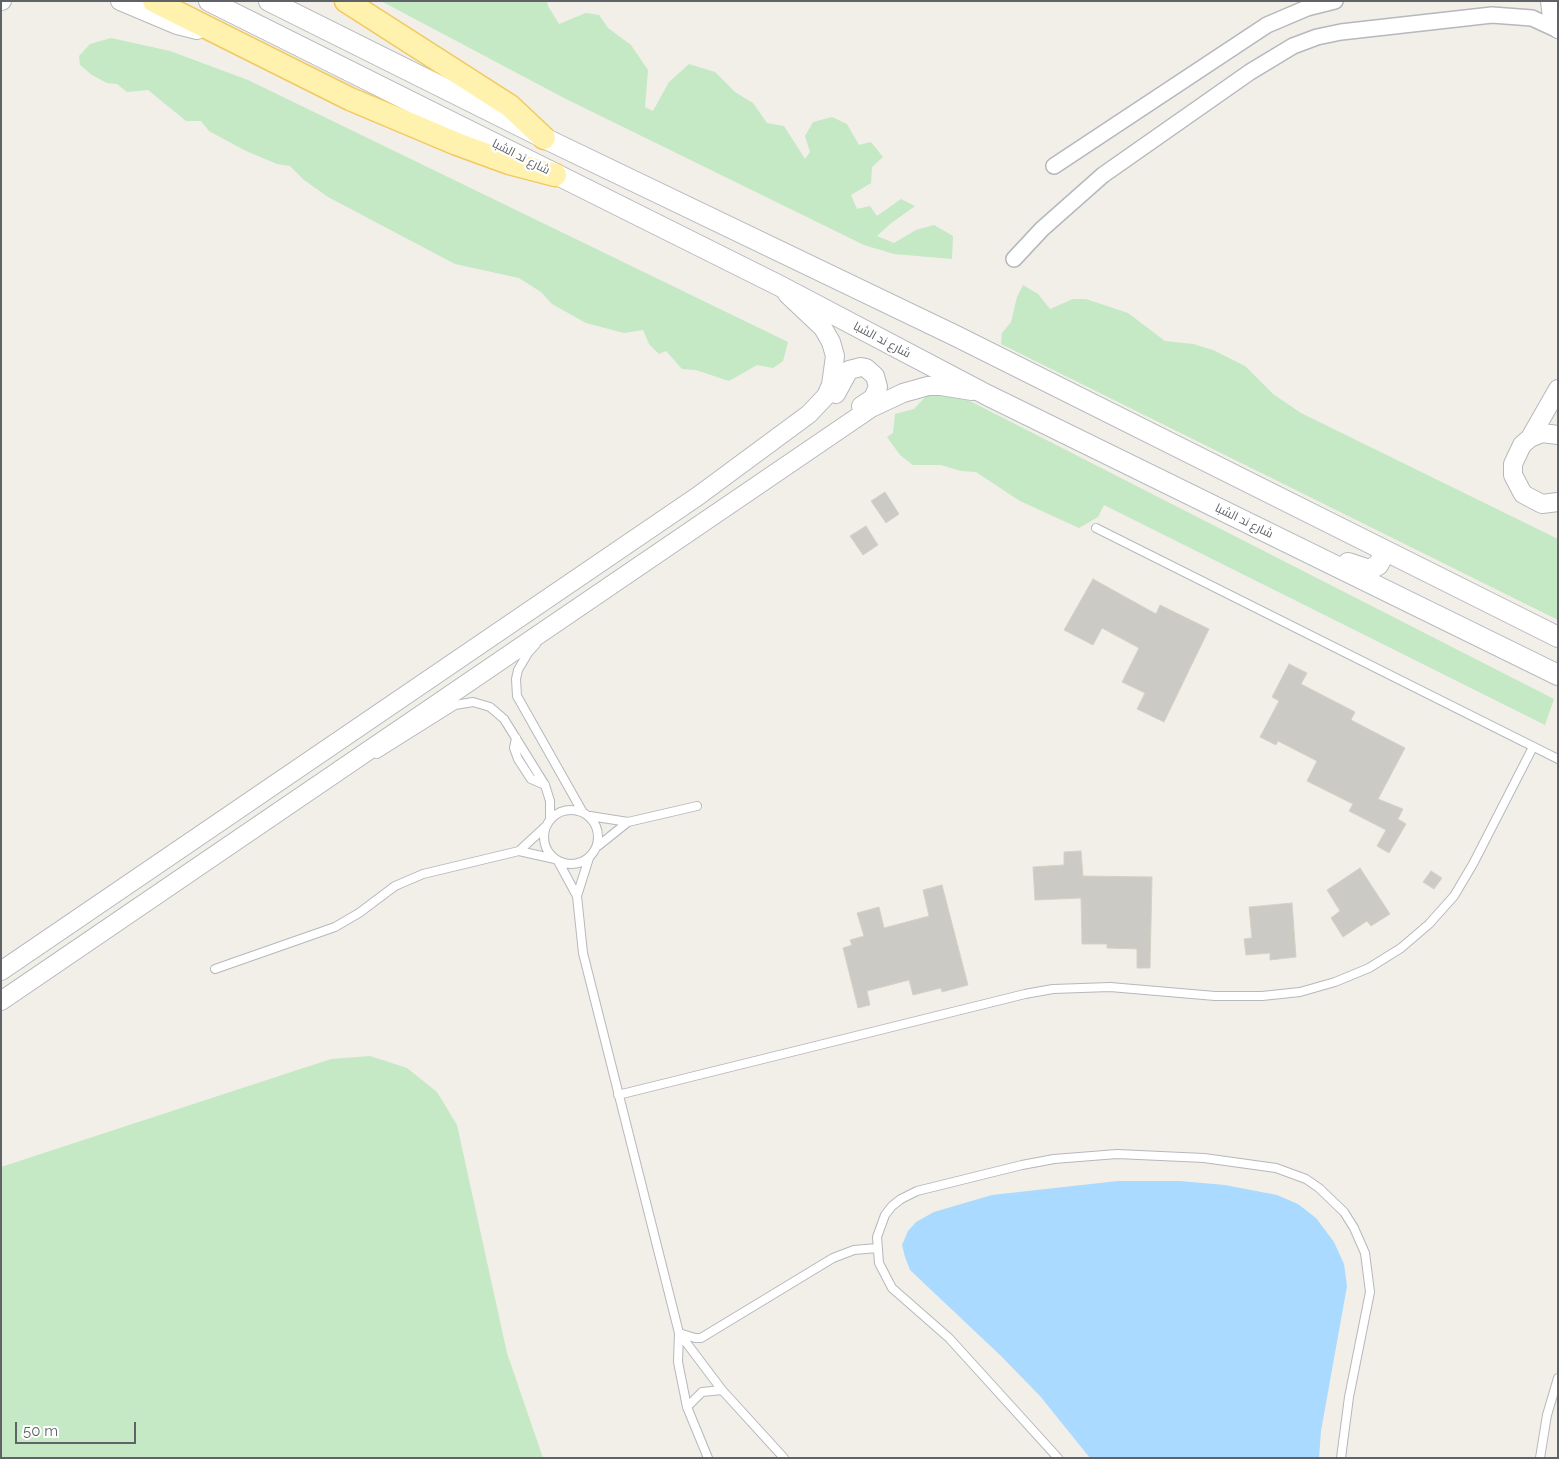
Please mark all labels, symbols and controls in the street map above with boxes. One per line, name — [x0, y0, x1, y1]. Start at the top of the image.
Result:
street label: شارع ند الشبا — [490, 136, 552, 178]
street label: شارع ند الشبا — [851, 319, 913, 361]
street label: شارع ند الشبا — [1213, 501, 1275, 541]
scale bar — [18, 1412, 139, 1444]
text: 50 m — [23, 1422, 58, 1440]

